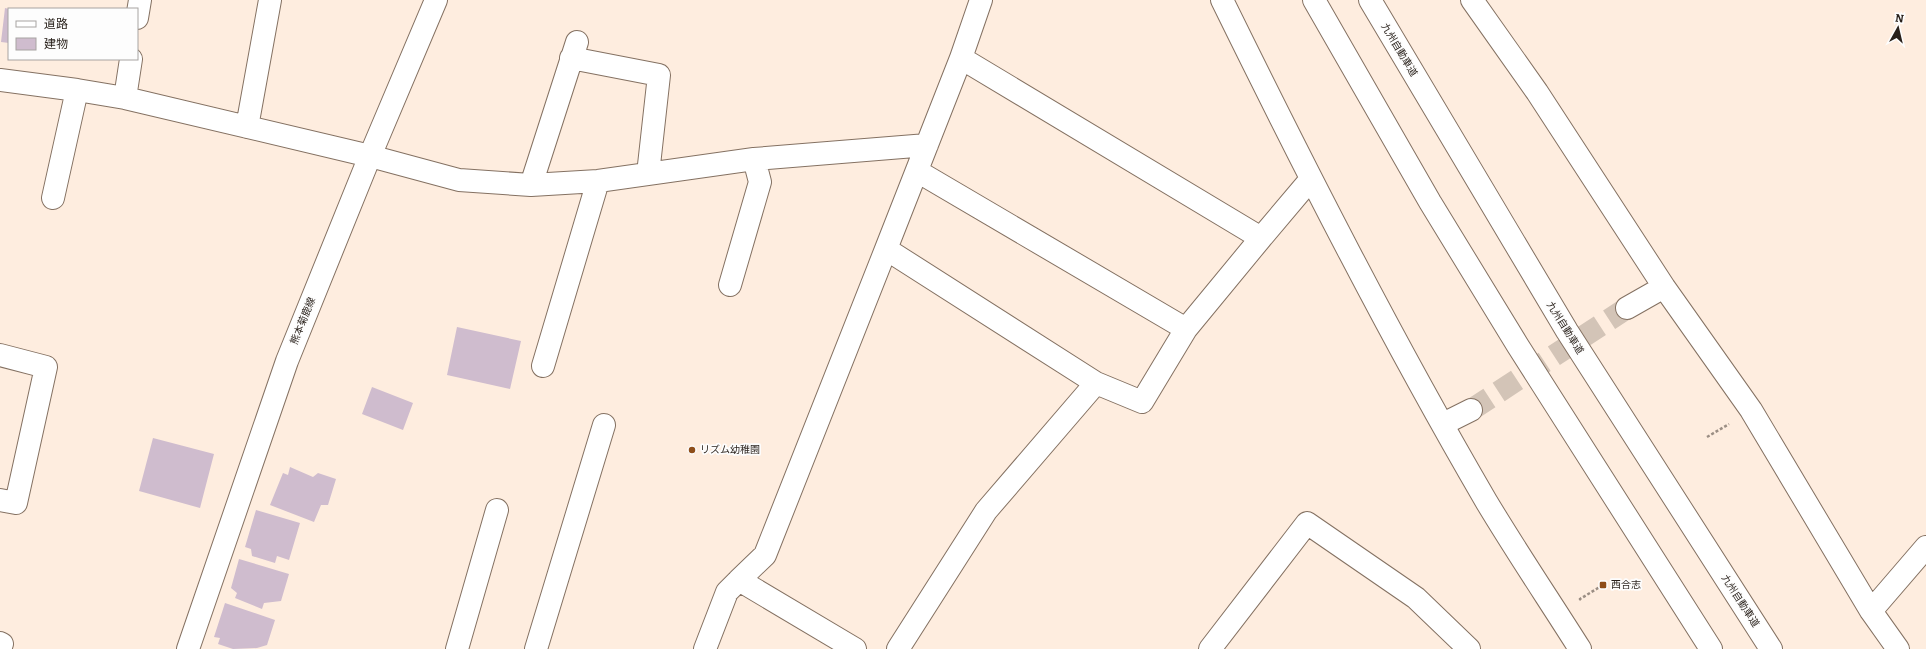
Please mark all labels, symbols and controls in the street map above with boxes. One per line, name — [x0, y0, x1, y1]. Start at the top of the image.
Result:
legend — [8, 8, 138, 60]
north arrow — [1878, 8, 1918, 48]
text: N — [1894, 12, 1905, 26]
text: 道路 — [44, 17, 68, 31]
street label: 九州自動車道 — [1378, 21, 1420, 79]
text: 建物 — [44, 37, 68, 51]
street label: 熊本菊鹿線 — [288, 296, 318, 346]
street label: 九州自動車道 — [1544, 299, 1586, 357]
place label: リズム幼稚園 — [700, 444, 760, 456]
marker: リズム幼稚園 — [687, 445, 697, 455]
street label: 九州自動車道 — [1719, 573, 1761, 629]
place label: 西合志 — [1611, 579, 1641, 591]
marker: 西合志 — [1598, 580, 1608, 590]

